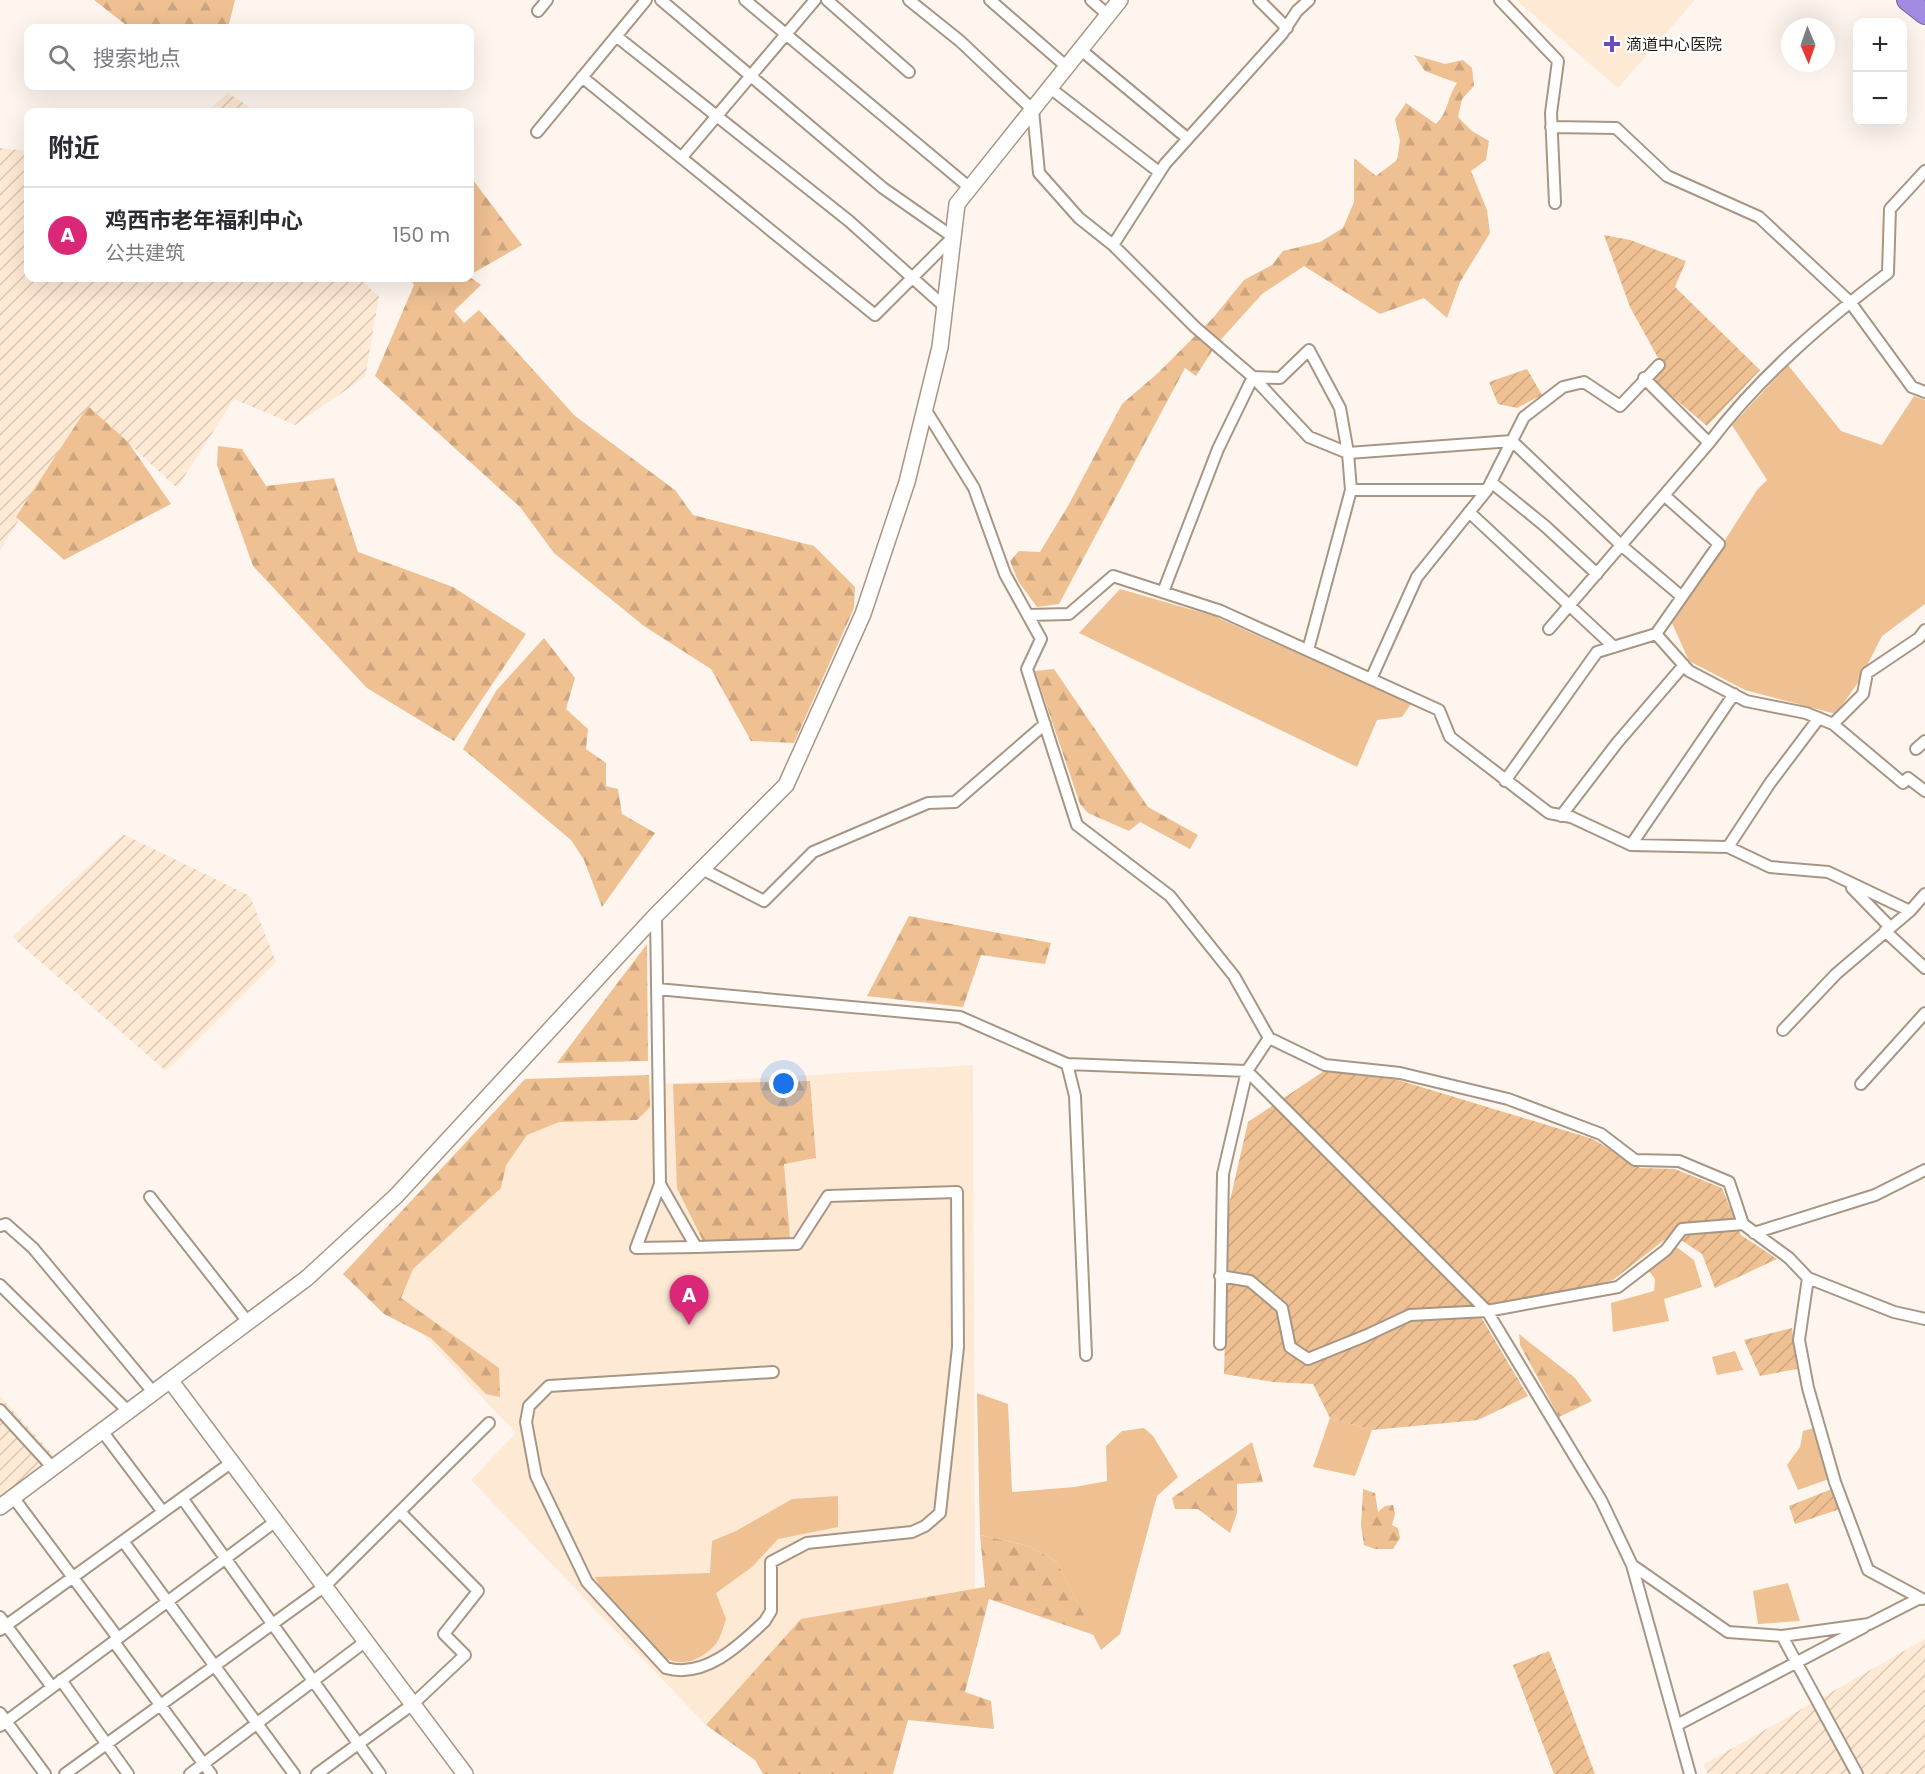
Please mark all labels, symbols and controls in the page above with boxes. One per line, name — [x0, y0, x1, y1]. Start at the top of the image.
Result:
north arrow — [1781, 18, 1835, 72]
map controls — [1853, 18, 1907, 126]
button: + — [1853, 18, 1907, 72]
search box — [24, 24, 474, 90]
place label: 滴道中心医院 — [1626, 33, 1722, 56]
marker: 滴道中心医院 — [1603, 35, 1621, 53]
icon: search — [45, 41, 78, 74]
text: 搜索地点 — [93, 43, 181, 74]
button: − — [1853, 72, 1907, 126]
text: 附近 — [48, 130, 100, 166]
text: 鸡西市老年福利中心 — [105, 205, 303, 236]
text: A — [60, 221, 75, 249]
text: 150 m — [393, 221, 450, 249]
text: 公共建筑 — [105, 239, 185, 267]
your location — [769, 1069, 798, 1098]
pin: A — [670, 1276, 708, 1325]

